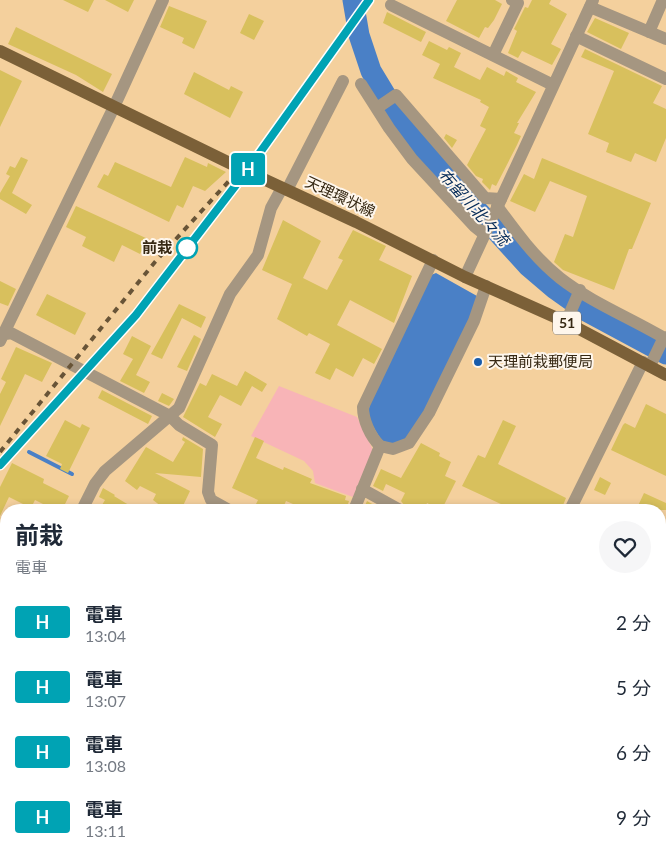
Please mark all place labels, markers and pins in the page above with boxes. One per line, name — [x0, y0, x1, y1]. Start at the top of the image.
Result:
marker: 前栽 — [176, 237, 198, 259]
place label: 前栽 — [142, 238, 172, 256]
place label: 天理前栽郵便局 — [488, 352, 593, 370]
marker: 天理前栽郵便局 — [472, 356, 484, 368]

